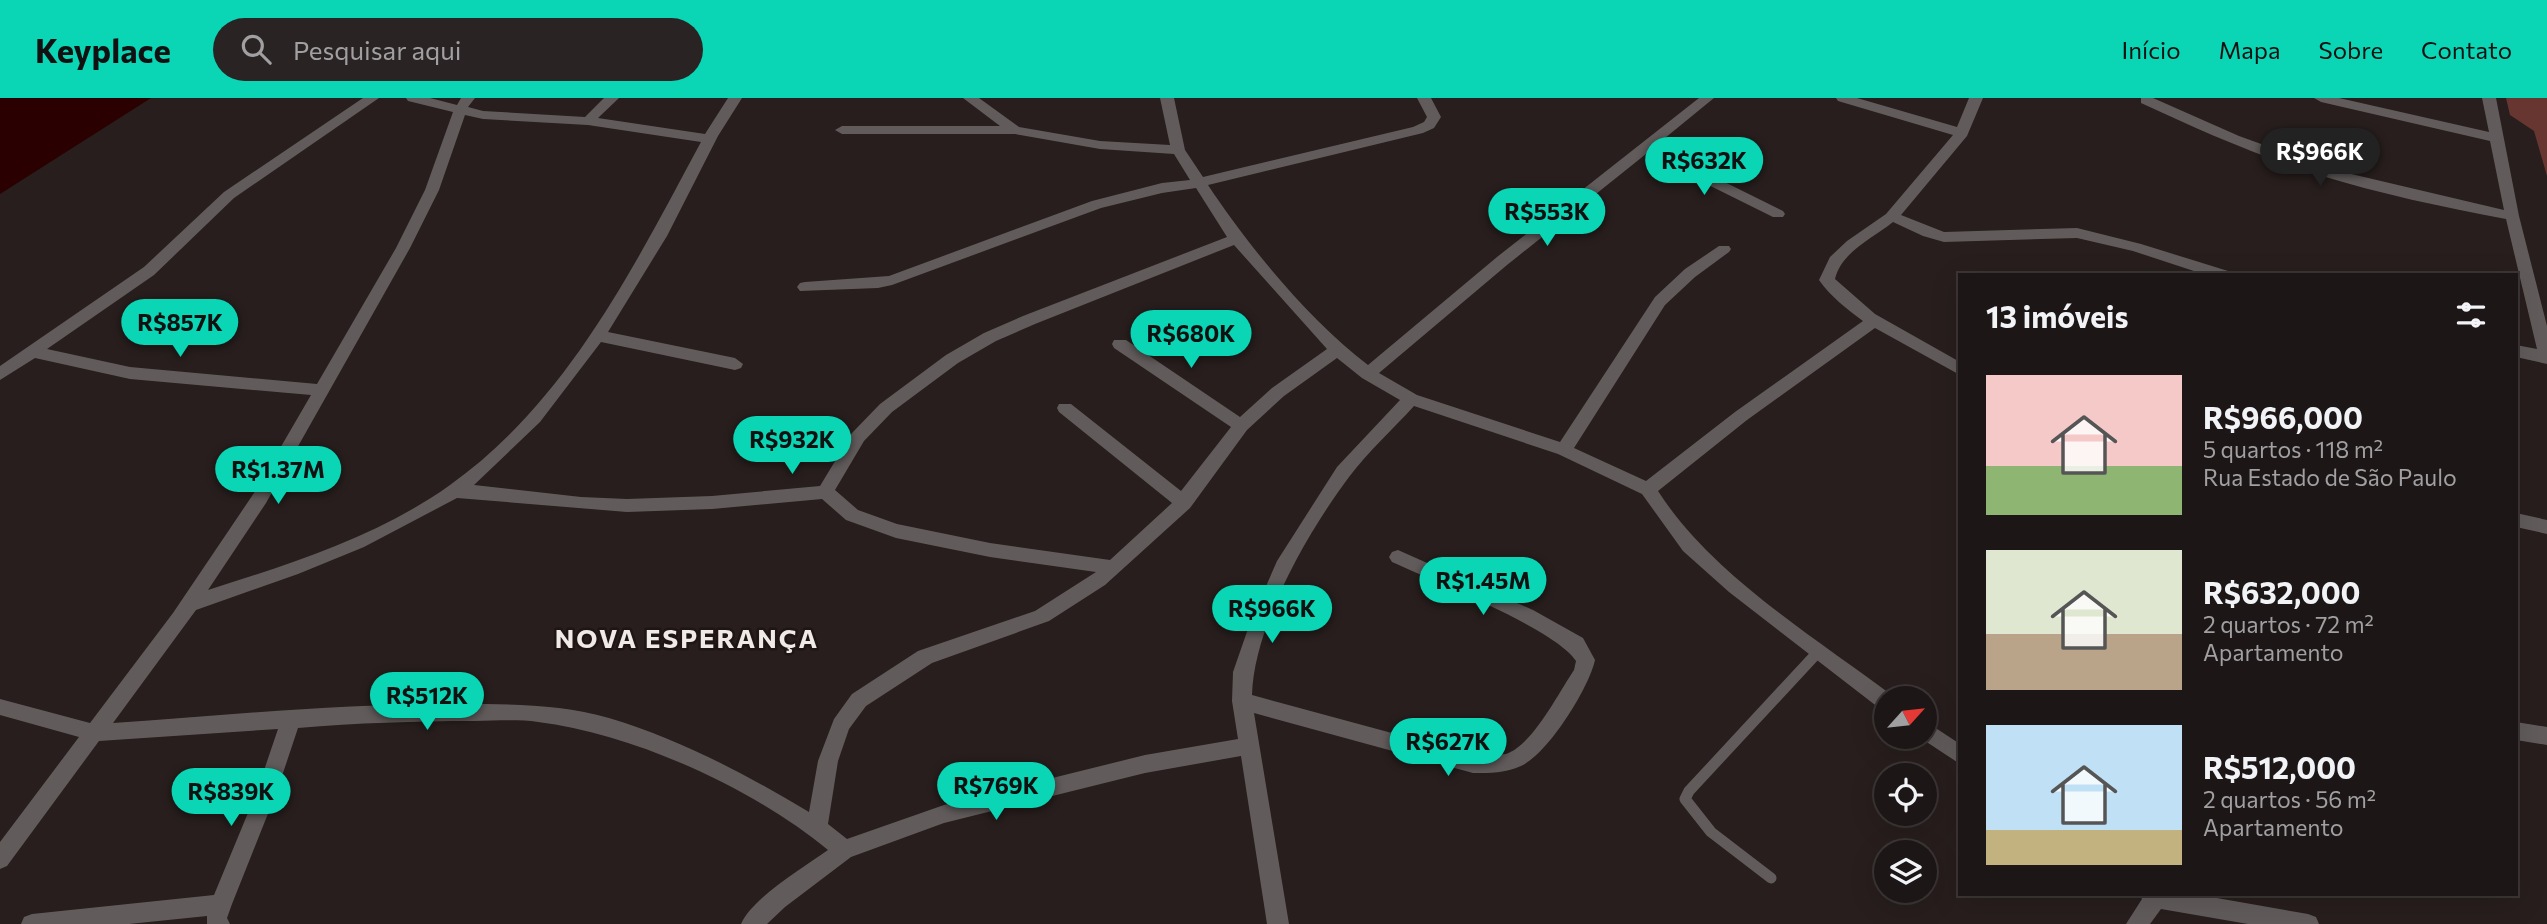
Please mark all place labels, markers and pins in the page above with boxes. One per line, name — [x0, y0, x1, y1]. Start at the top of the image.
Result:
pin: R$966K — [2263, 129, 2377, 188]
pin: R$632K — [1647, 138, 1761, 197]
pin: R$553K — [1490, 188, 1604, 248]
pin: R$857K — [123, 300, 237, 359]
pin: R$680K — [1134, 310, 1248, 370]
pin: R$932K — [735, 416, 849, 476]
pin: R$1.37M — [213, 446, 343, 506]
pin: R$1.45M — [1418, 558, 1548, 617]
pin: R$966K — [1215, 586, 1329, 645]
pin: R$512K — [370, 672, 484, 732]
pin: R$627K — [1391, 718, 1505, 778]
pin: R$769K — [939, 762, 1053, 822]
pin: R$839K — [174, 768, 288, 828]

